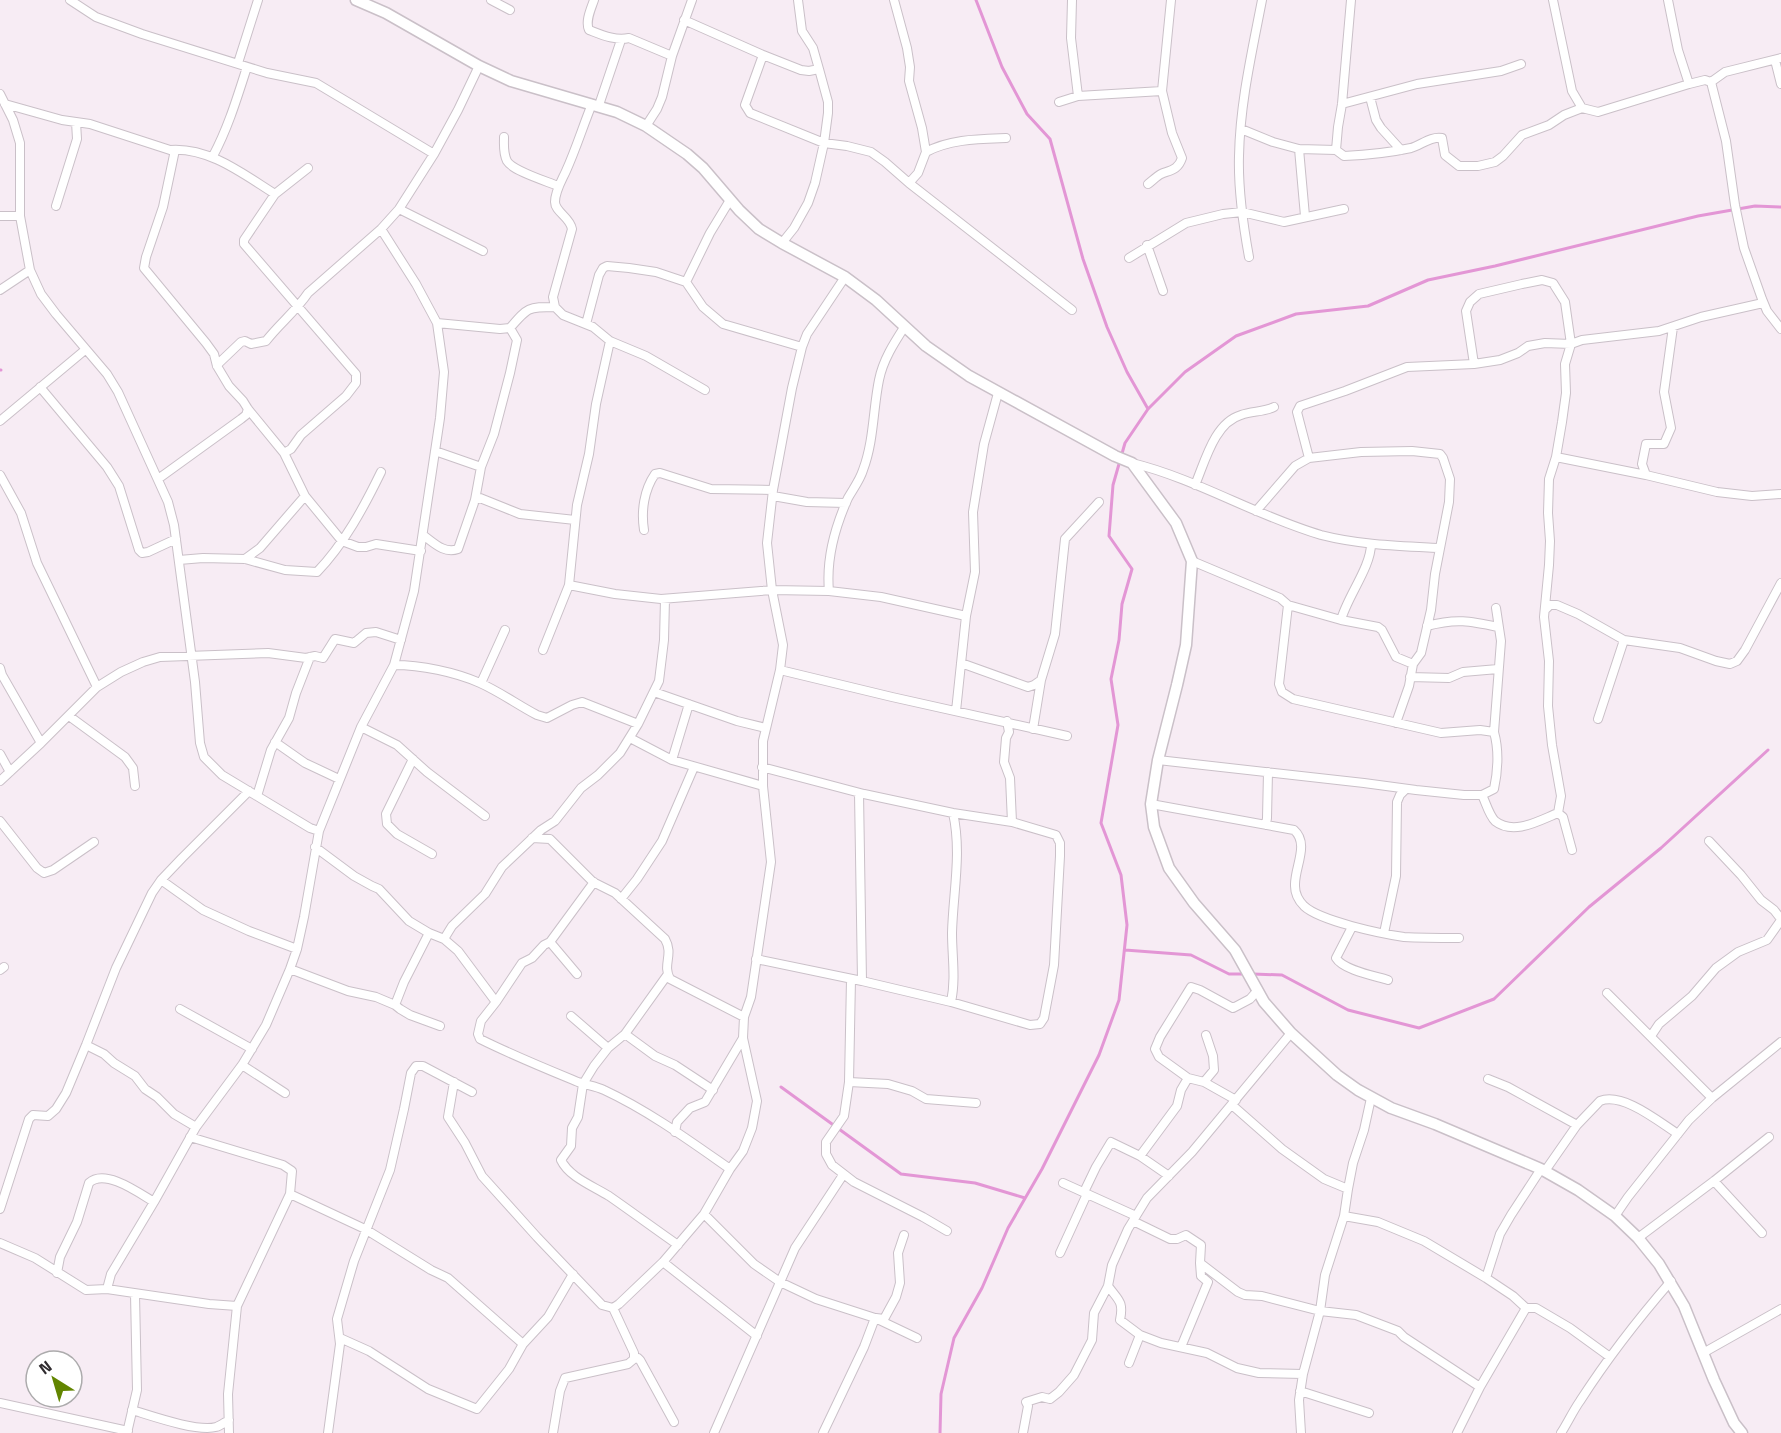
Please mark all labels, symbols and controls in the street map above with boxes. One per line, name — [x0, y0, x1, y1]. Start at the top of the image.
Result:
north arrow — [24, 1349, 84, 1409]
text: N — [33, 1354, 57, 1380]

